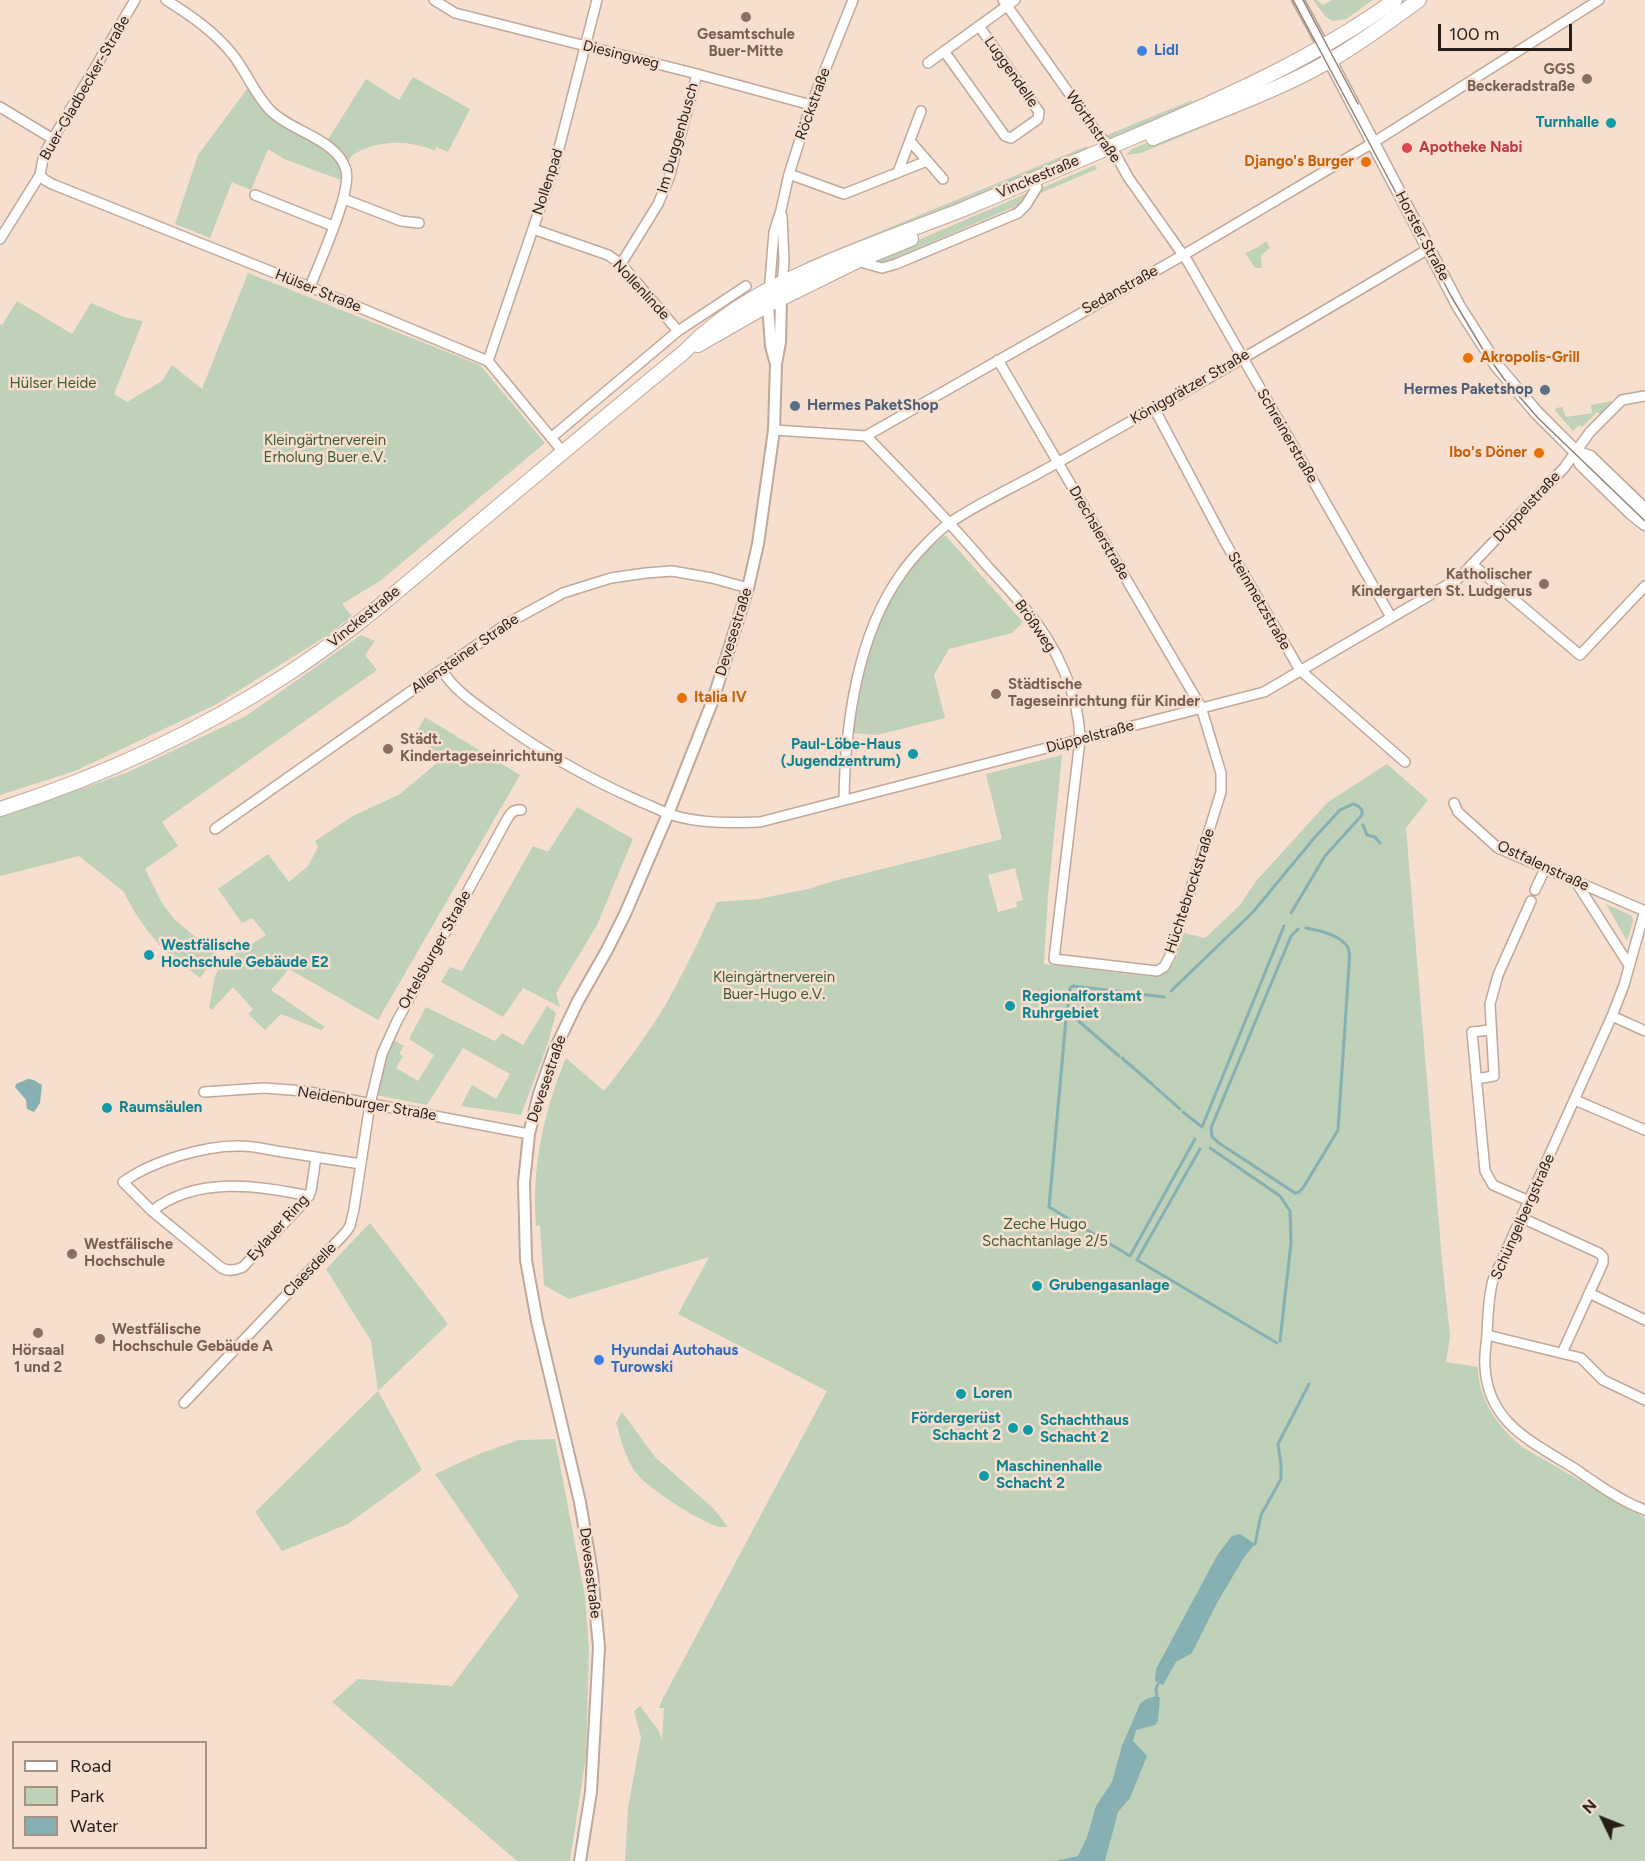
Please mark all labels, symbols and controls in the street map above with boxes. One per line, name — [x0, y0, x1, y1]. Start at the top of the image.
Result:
marker: Gesamtschule Buer-Mitte — [739, 10, 753, 24]
street label: Buer-Gladbecker-Straße — [36, 12, 134, 164]
scale bar — [1441, 12, 1574, 50]
text: 100 m — [1449, 23, 1499, 45]
place label: Gesamtschule Buer-Mitte — [697, 26, 795, 61]
street label: Luggendelle — [980, 33, 1042, 111]
street label: Diesingweg — [581, 37, 661, 73]
place label: Lidl — [1154, 42, 1179, 60]
marker: Lidl — [1135, 44, 1149, 58]
place label: GGS Beckeradstraße — [1467, 61, 1575, 96]
street label: Röckstraße — [792, 65, 834, 143]
marker: GGS Beckeradstraße — [1580, 72, 1594, 86]
street label: Im Duggenbusch — [654, 81, 702, 195]
street label: Wörthstraße — [1062, 88, 1124, 166]
place label: Turnhalle — [1536, 114, 1599, 132]
marker: Turnhalle — [1604, 116, 1618, 130]
place label: Apotheke Nabi — [1419, 139, 1522, 157]
marker: Apotheke Nabi — [1400, 141, 1414, 155]
street label: Nollenpad — [529, 147, 567, 217]
street label: Vinckestraße — [994, 152, 1082, 202]
place label: Django's Burger — [1244, 153, 1354, 171]
marker: Django's Burger — [1359, 155, 1373, 169]
street label: Horster Straße — [1391, 188, 1453, 284]
street label: Nollenlinde — [609, 256, 673, 324]
street label: Sedanstraße — [1079, 262, 1161, 318]
street label: Hülser Straße — [272, 266, 364, 316]
street label: Königgrätzer Straße — [1127, 346, 1253, 428]
place label: Akropolis-Grill — [1480, 349, 1580, 367]
marker: Akropolis-Grill — [1461, 351, 1475, 365]
park label: Hülser Heide — [10, 375, 96, 393]
place label: Hermes Paketshop — [1404, 381, 1533, 399]
marker: Hermes Paketshop — [1538, 383, 1552, 397]
street label: Schreinerstraße — [1253, 386, 1321, 486]
place label: Hermes PaketShop — [807, 397, 938, 415]
marker: Hermes PaketShop — [788, 399, 802, 413]
park label: Kleingärtnerverein Erholung Buer e.V. — [264, 432, 386, 467]
place label: Ibo's Döner — [1449, 444, 1527, 462]
marker: Ibo's Döner — [1532, 446, 1546, 460]
street label: Düppelstraße — [1490, 468, 1564, 546]
street label: Drechslerstraße — [1065, 483, 1133, 583]
street label: Steinmetzstraße — [1223, 548, 1295, 654]
place label: Katholischer Kindergarten St. Ludgerus — [1351, 566, 1532, 601]
marker: Katholischer Kindergarten St. Ludgerus — [1537, 577, 1551, 591]
street label: Vinckestraße — [324, 582, 404, 652]
street label: Devesestraße — [712, 586, 756, 678]
street label: Brößweg — [1010, 596, 1060, 656]
street label: Allensteiner Straße — [408, 610, 522, 698]
place label: Städtische Tageseinrichtung für Kinder — [1008, 676, 1200, 711]
marker: Städtische Tageseinrichtung für Kinder — [989, 687, 1003, 701]
place label: Italia IV — [694, 689, 747, 707]
marker: Italia IV — [675, 691, 689, 705]
street label: Düppelstraße — [1044, 717, 1136, 757]
place label: Städt. Kindertageseinrichtung — [400, 731, 563, 766]
place label: Paul-Löbe-Haus (Jugendzentrum) — [781, 736, 901, 771]
marker: Städt. Kindertageseinrichtung — [381, 742, 395, 756]
marker: Paul-Löbe-Haus (Jugendzentrum) — [906, 747, 920, 761]
street label: Hüchtebrockstraße — [1161, 826, 1219, 956]
street label: Ostfalenstraße — [1494, 837, 1592, 895]
street label: Ortelsburger Straße — [395, 887, 475, 1013]
place label: Westfälische Hochschule Gebäude E2 — [161, 937, 329, 972]
marker: Westfälische Hochschule Gebäude E2 — [142, 948, 156, 962]
park label: Kleingärtnerverein Buer-Hugo e.V. — [713, 969, 835, 1004]
place label: Regionalforstamt Ruhrgebiet — [1022, 988, 1142, 1023]
marker: Regionalforstamt Ruhrgebiet — [1003, 999, 1017, 1013]
street label: Devesestraße — [524, 1033, 570, 1125]
street label: Neidenburger Straße — [296, 1083, 438, 1125]
place label: Raumsäulen — [119, 1099, 202, 1117]
marker: Raumsäulen — [100, 1101, 114, 1115]
street label: Schüngelbergstraße — [1487, 1151, 1559, 1283]
street label: Eylauer Ring — [244, 1191, 312, 1265]
park label: Zeche Hugo Schachtanlage 2/5 — [982, 1216, 1108, 1251]
place label: Westfälische Hochschule — [84, 1236, 173, 1271]
street label: Claesdelle — [280, 1239, 340, 1301]
marker: Westfälische Hochschule — [65, 1247, 79, 1261]
place label: Grubengasanlage — [1049, 1277, 1170, 1295]
marker: Grubengasanlage — [1030, 1279, 1044, 1293]
place label: Westfälische Hochschule Gebäude A — [112, 1321, 273, 1356]
marker: Hörsaal 1 und 2 — [31, 1326, 45, 1340]
marker: Westfälische Hochschule Gebäude A — [93, 1332, 107, 1346]
place label: Hörsaal 1 und 2 — [12, 1342, 64, 1377]
place label: Hyundai Autohaus Turowski — [611, 1342, 738, 1377]
marker: Hyundai Autohaus Turowski — [592, 1353, 606, 1367]
place label: Loren — [973, 1385, 1012, 1403]
marker: Loren — [954, 1387, 968, 1401]
place label: Fördergerüst Schacht 2 — [911, 1410, 1001, 1445]
place label: Schachthaus Schacht 2 — [1040, 1412, 1129, 1447]
marker: Fördergerüst Schacht 2 — [1006, 1421, 1020, 1435]
marker: Schachthaus Schacht 2 — [1021, 1423, 1035, 1437]
place label: Maschinenhalle Schacht 2 — [996, 1458, 1102, 1493]
marker: Maschinenhalle Schacht 2 — [977, 1469, 991, 1483]
street label: Devesestraße — [576, 1527, 604, 1619]
legend — [12, 1741, 207, 1849]
text: Road — [70, 1755, 111, 1777]
text: Park — [70, 1785, 104, 1807]
north arrow — [1573, 1789, 1633, 1849]
text: N — [1578, 1795, 1601, 1817]
text: Water — [70, 1815, 118, 1837]

